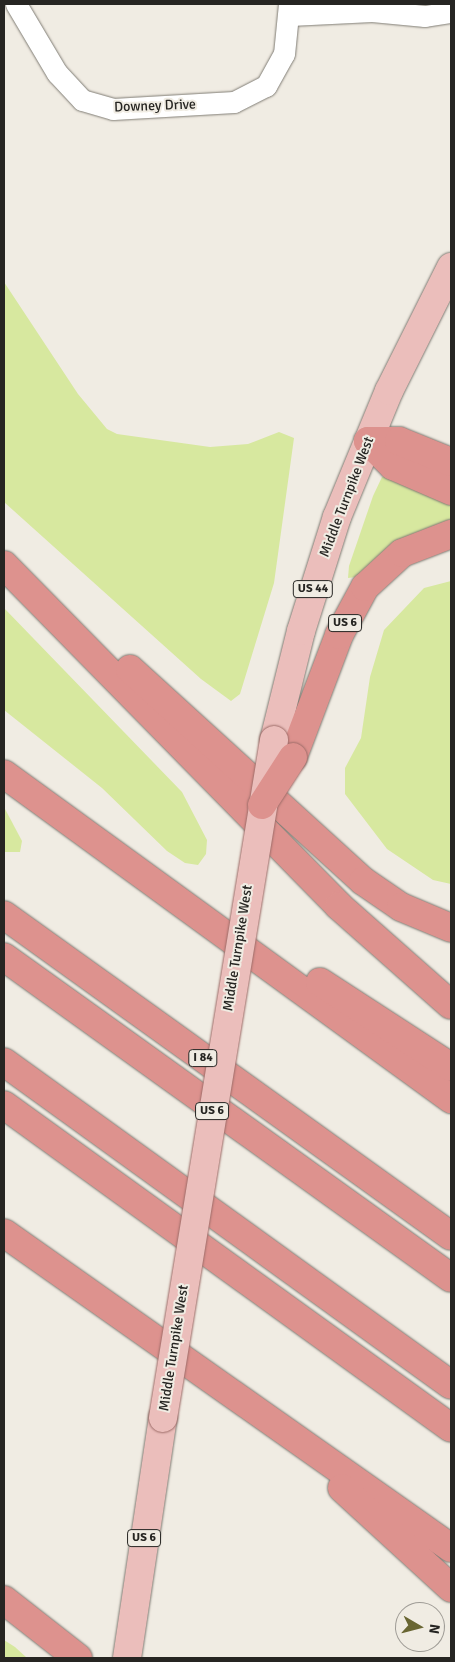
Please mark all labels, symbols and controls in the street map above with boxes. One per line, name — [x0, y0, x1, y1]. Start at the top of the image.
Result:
street label: Downey Drive — [114, 96, 196, 116]
street label: Middle Turnpike West — [316, 434, 378, 560]
road number: US 44 — [292, 580, 334, 598]
road number: US 6 — [328, 614, 362, 632]
street label: Middle Turnpike West — [220, 884, 256, 1012]
road number: I 84 — [188, 1048, 218, 1068]
road number: US 6 — [194, 1102, 230, 1120]
street label: Middle Turnpike West — [156, 1284, 192, 1412]
road number: US 6 — [126, 1529, 162, 1548]
north arrow — [395, 1602, 445, 1652]
text: N — [425, 1623, 443, 1635]

